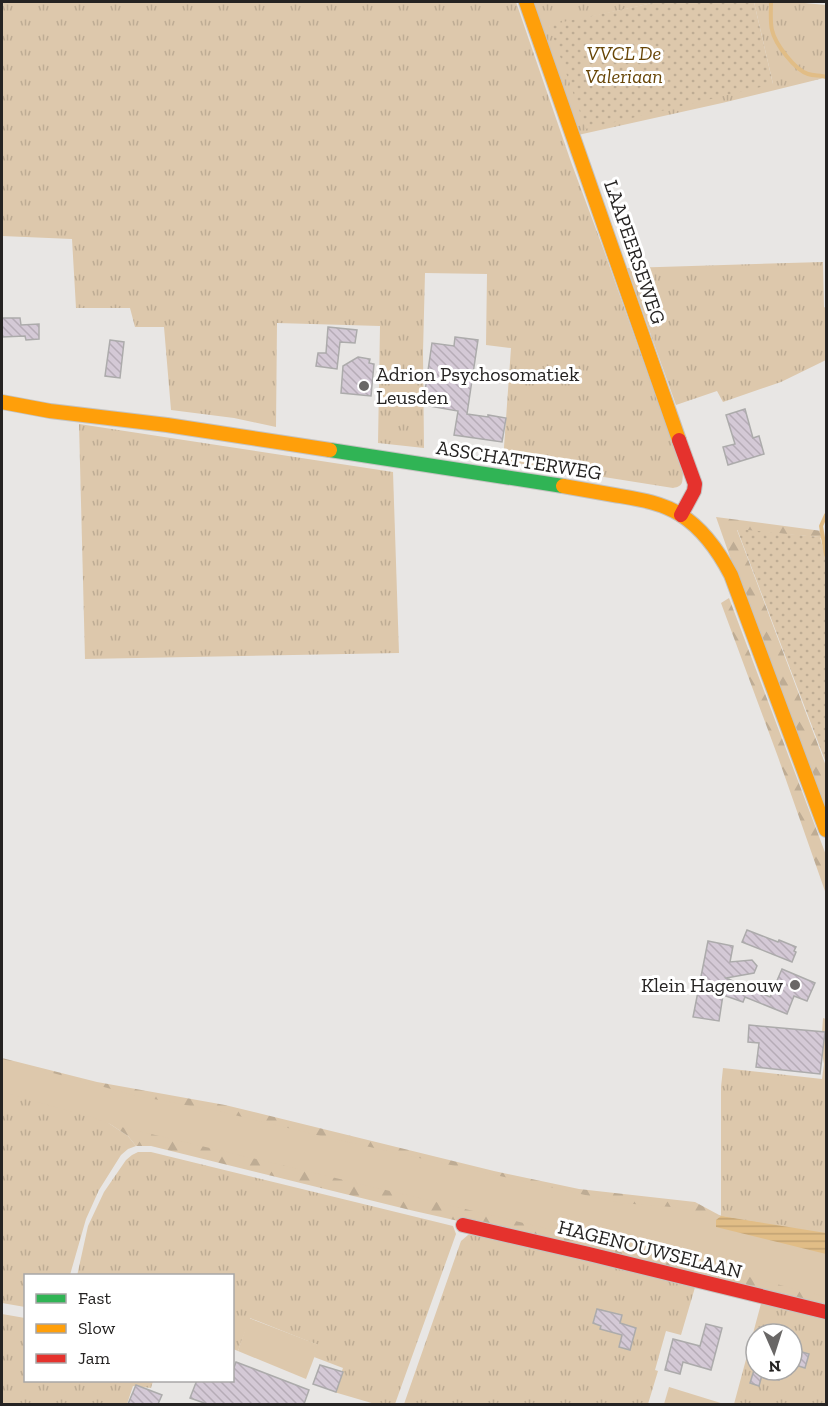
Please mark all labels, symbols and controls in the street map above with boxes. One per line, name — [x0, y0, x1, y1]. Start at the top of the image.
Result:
park label: VVCL De Valeriaan — [585, 41, 663, 88]
street label: LAAPEERSEWEG — [599, 177, 671, 327]
place label: Adrion Psychosomatiek Leusden — [376, 362, 580, 409]
marker: Adrion Psychosomatiek Leusden — [357, 379, 371, 393]
street label: ASSCHATTERWEG — [435, 435, 603, 485]
place label: Klein Hagenouw — [641, 973, 784, 997]
marker: Klein Hagenouw — [788, 978, 802, 992]
street label: HAGENOUWSELAAN — [555, 1215, 745, 1284]
legend — [24, 1274, 234, 1382]
text: Fast — [78, 1287, 111, 1309]
text: Slow — [78, 1317, 115, 1339]
north arrow — [744, 1322, 804, 1382]
text: Jam — [78, 1347, 110, 1369]
text: N — [768, 1357, 781, 1376]

